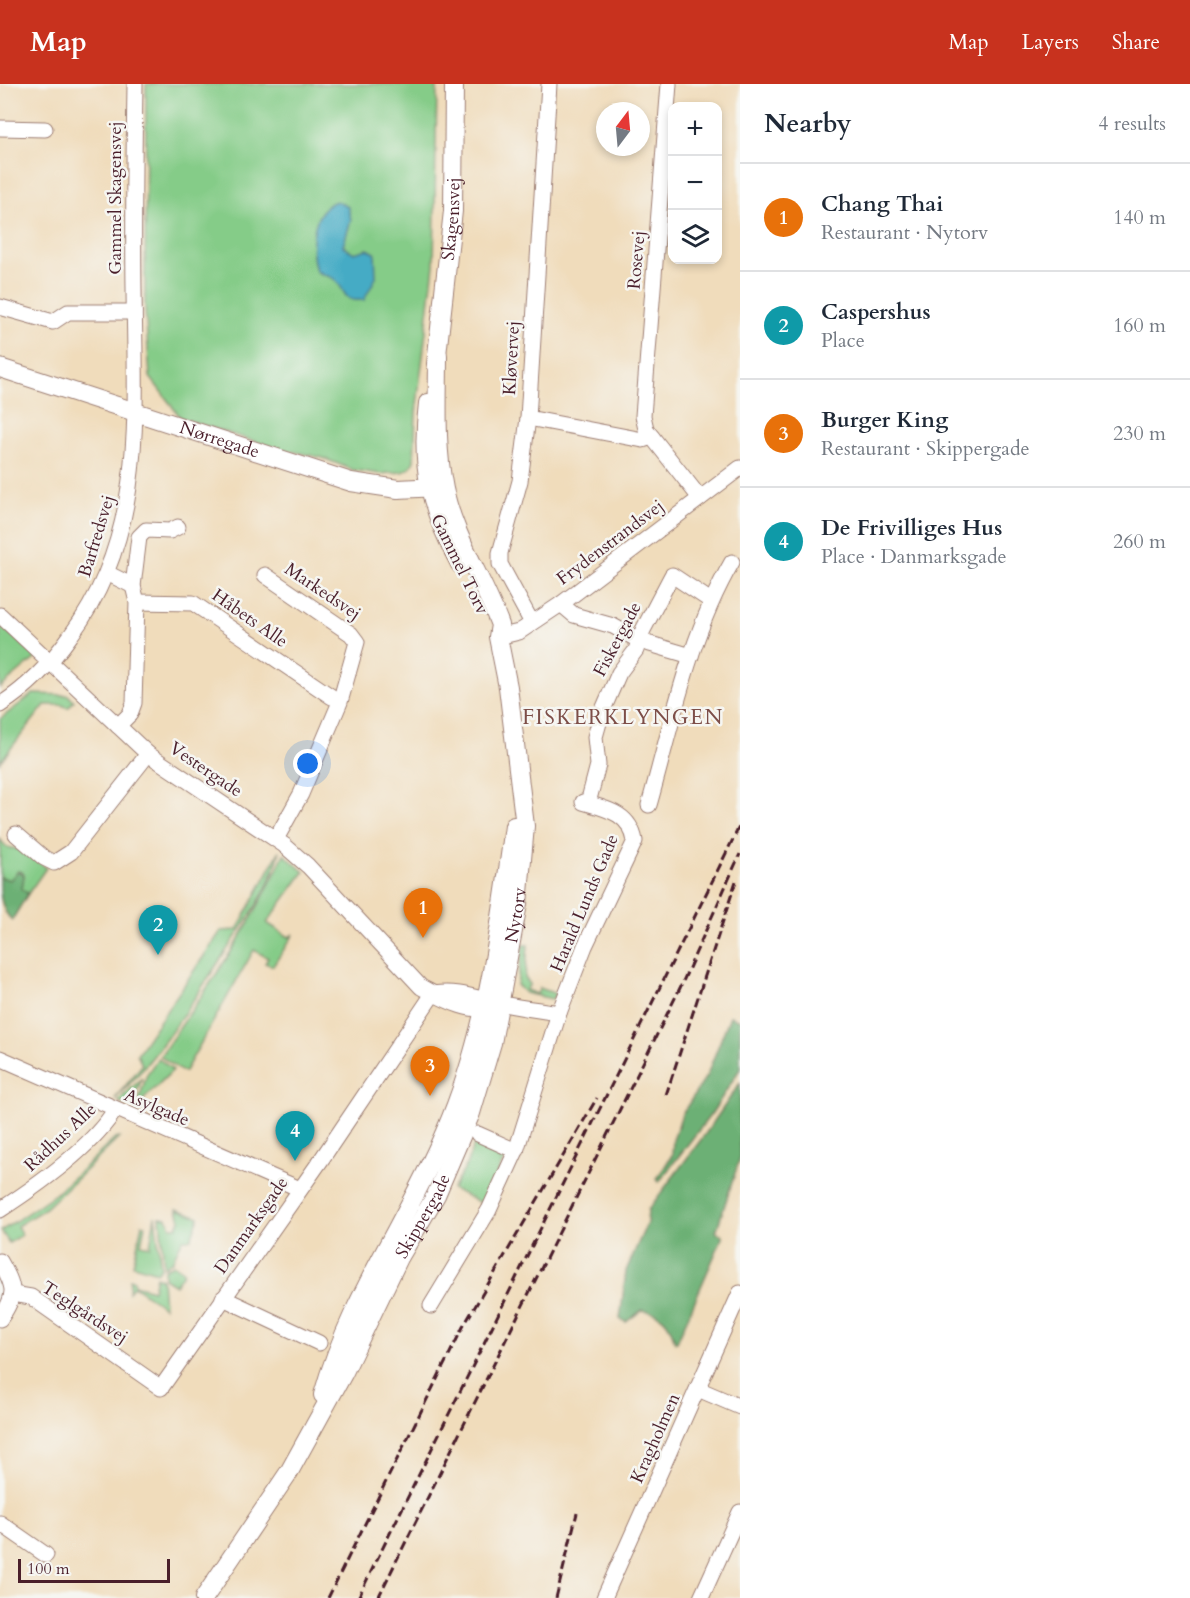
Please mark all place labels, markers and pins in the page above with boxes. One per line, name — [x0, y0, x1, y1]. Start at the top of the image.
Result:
pin: 1 — [404, 888, 442, 938]
pin: 2 — [138, 906, 178, 955]
pin: 3 — [410, 1046, 450, 1096]
pin: 4 — [276, 1112, 314, 1161]

